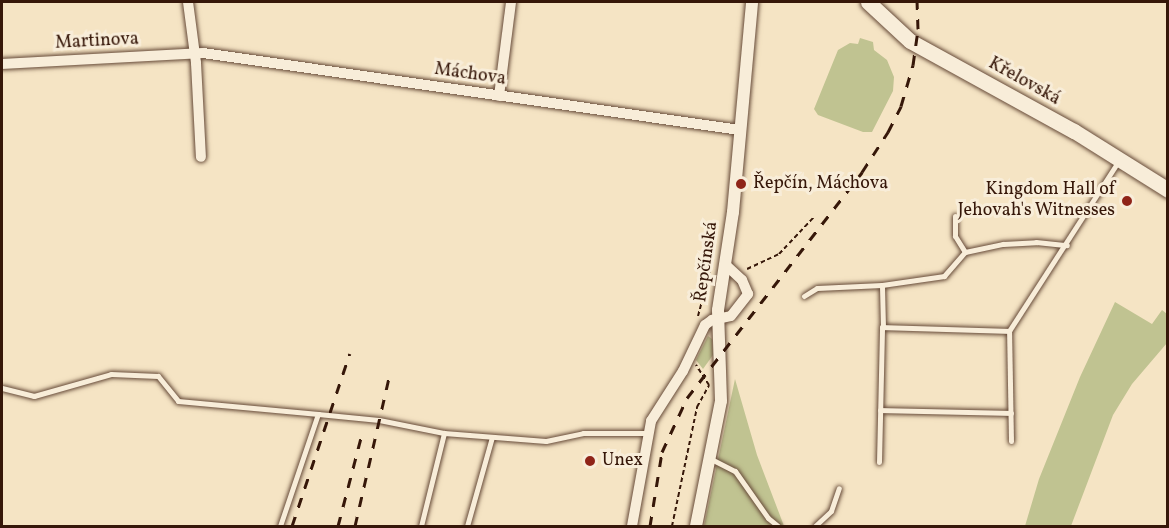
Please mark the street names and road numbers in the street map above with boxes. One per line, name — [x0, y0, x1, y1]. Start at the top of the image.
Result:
street label: Martinova — [55, 29, 139, 55]
street label: Křelovská — [984, 53, 1064, 111]
street label: Máchova — [433, 59, 507, 91]
street label: Řepčínská — [691, 220, 723, 304]

